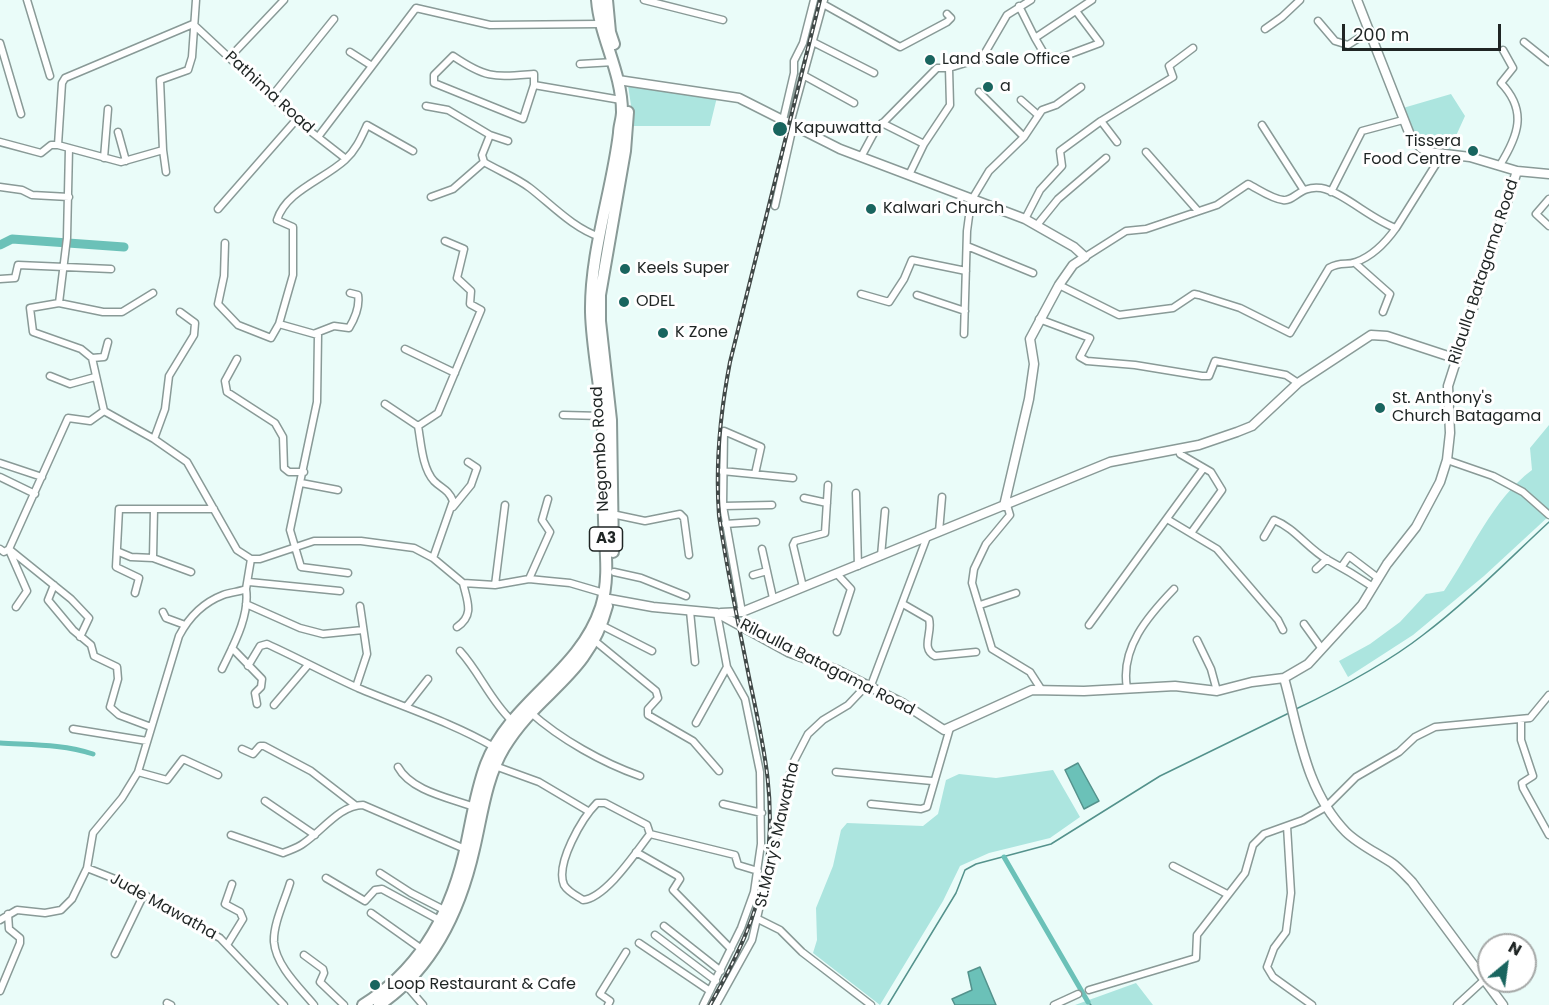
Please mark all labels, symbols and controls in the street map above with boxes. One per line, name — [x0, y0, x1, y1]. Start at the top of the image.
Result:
scale bar — [1345, 12, 1504, 50]
text: 200 m — [1353, 22, 1409, 47]
street label: Pathima Road — [220, 48, 318, 138]
place label: Land Sale Office — [942, 50, 1070, 70]
marker: Land Sale Office — [923, 53, 937, 67]
place label: a — [1000, 77, 1011, 97]
marker: a — [981, 80, 995, 94]
place label: Kapuwatta — [794, 119, 882, 139]
marker: Kapuwatta — [771, 120, 789, 138]
place label: Tissera Food Centre — [1363, 132, 1461, 170]
marker: Tissera Food Centre — [1466, 144, 1480, 158]
street label: Rilaulla Batagama Road — [1445, 177, 1523, 367]
place label: Kalwari Church — [883, 199, 1004, 219]
marker: Kalwari Church — [864, 202, 878, 216]
place label: Keels Super — [637, 259, 729, 279]
marker: Keels Super — [618, 262, 632, 276]
place label: ODEL — [636, 292, 675, 312]
marker: ODEL — [617, 295, 631, 309]
place label: K Zone — [675, 323, 728, 343]
marker: K Zone — [656, 326, 670, 340]
street label: Negombo Road — [588, 386, 614, 512]
place label: St. Anthony's Church Batagama — [1392, 389, 1541, 427]
marker: St. Anthony's Church Batagama — [1373, 401, 1387, 415]
road number: A3 — [590, 527, 622, 551]
street label: Rilaulla Batagama Road — [736, 615, 918, 721]
street label: St.Mary's Mawatha — [752, 760, 804, 910]
street label: Jude Mawatha — [106, 870, 220, 944]
north arrow — [1477, 933, 1537, 993]
text: N — [1504, 936, 1526, 962]
place label: Loop Restaurant & Cafe — [387, 975, 576, 995]
marker: Loop Restaurant & Cafe — [368, 978, 382, 992]

